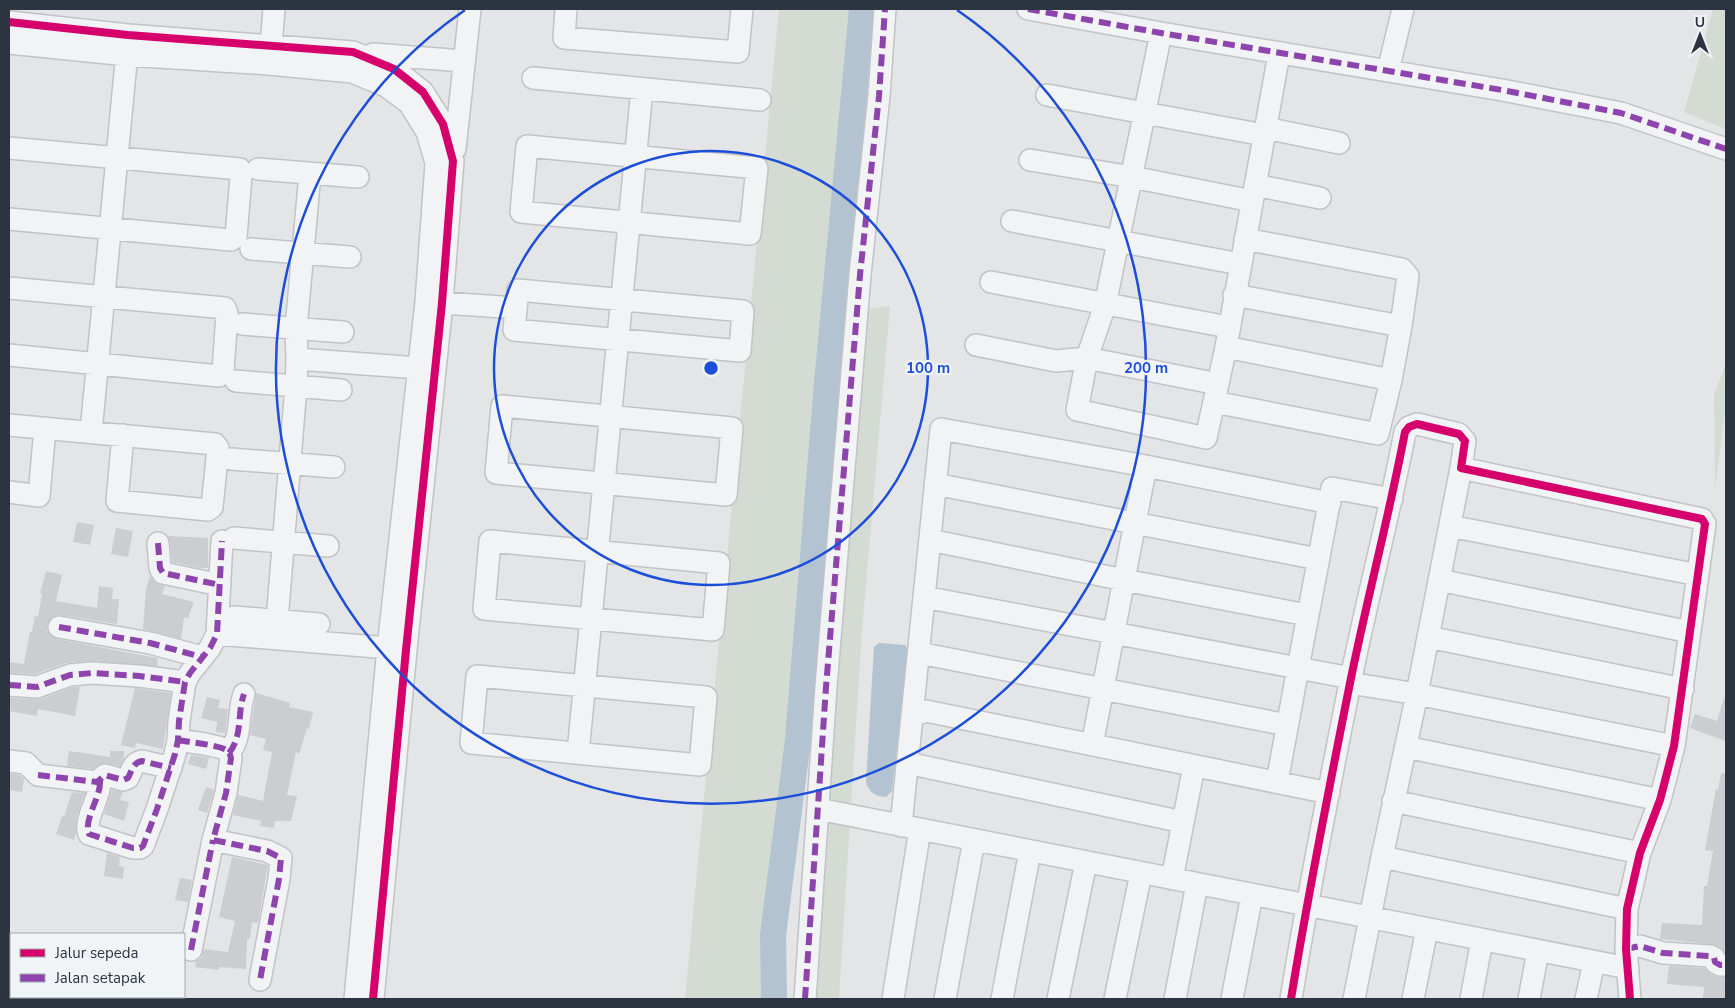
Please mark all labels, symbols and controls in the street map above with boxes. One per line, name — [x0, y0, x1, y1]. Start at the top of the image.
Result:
north arrow — [1675, 10, 1725, 60]
text: U — [1695, 13, 1705, 32]
text: 100 m — [906, 358, 950, 378]
text: 200 m — [1124, 358, 1168, 378]
centre of rings — [702, 359, 720, 377]
legend — [10, 933, 185, 998]
text: Jalur sepeda — [54, 943, 139, 963]
text: Jalan setapak — [54, 968, 146, 988]

